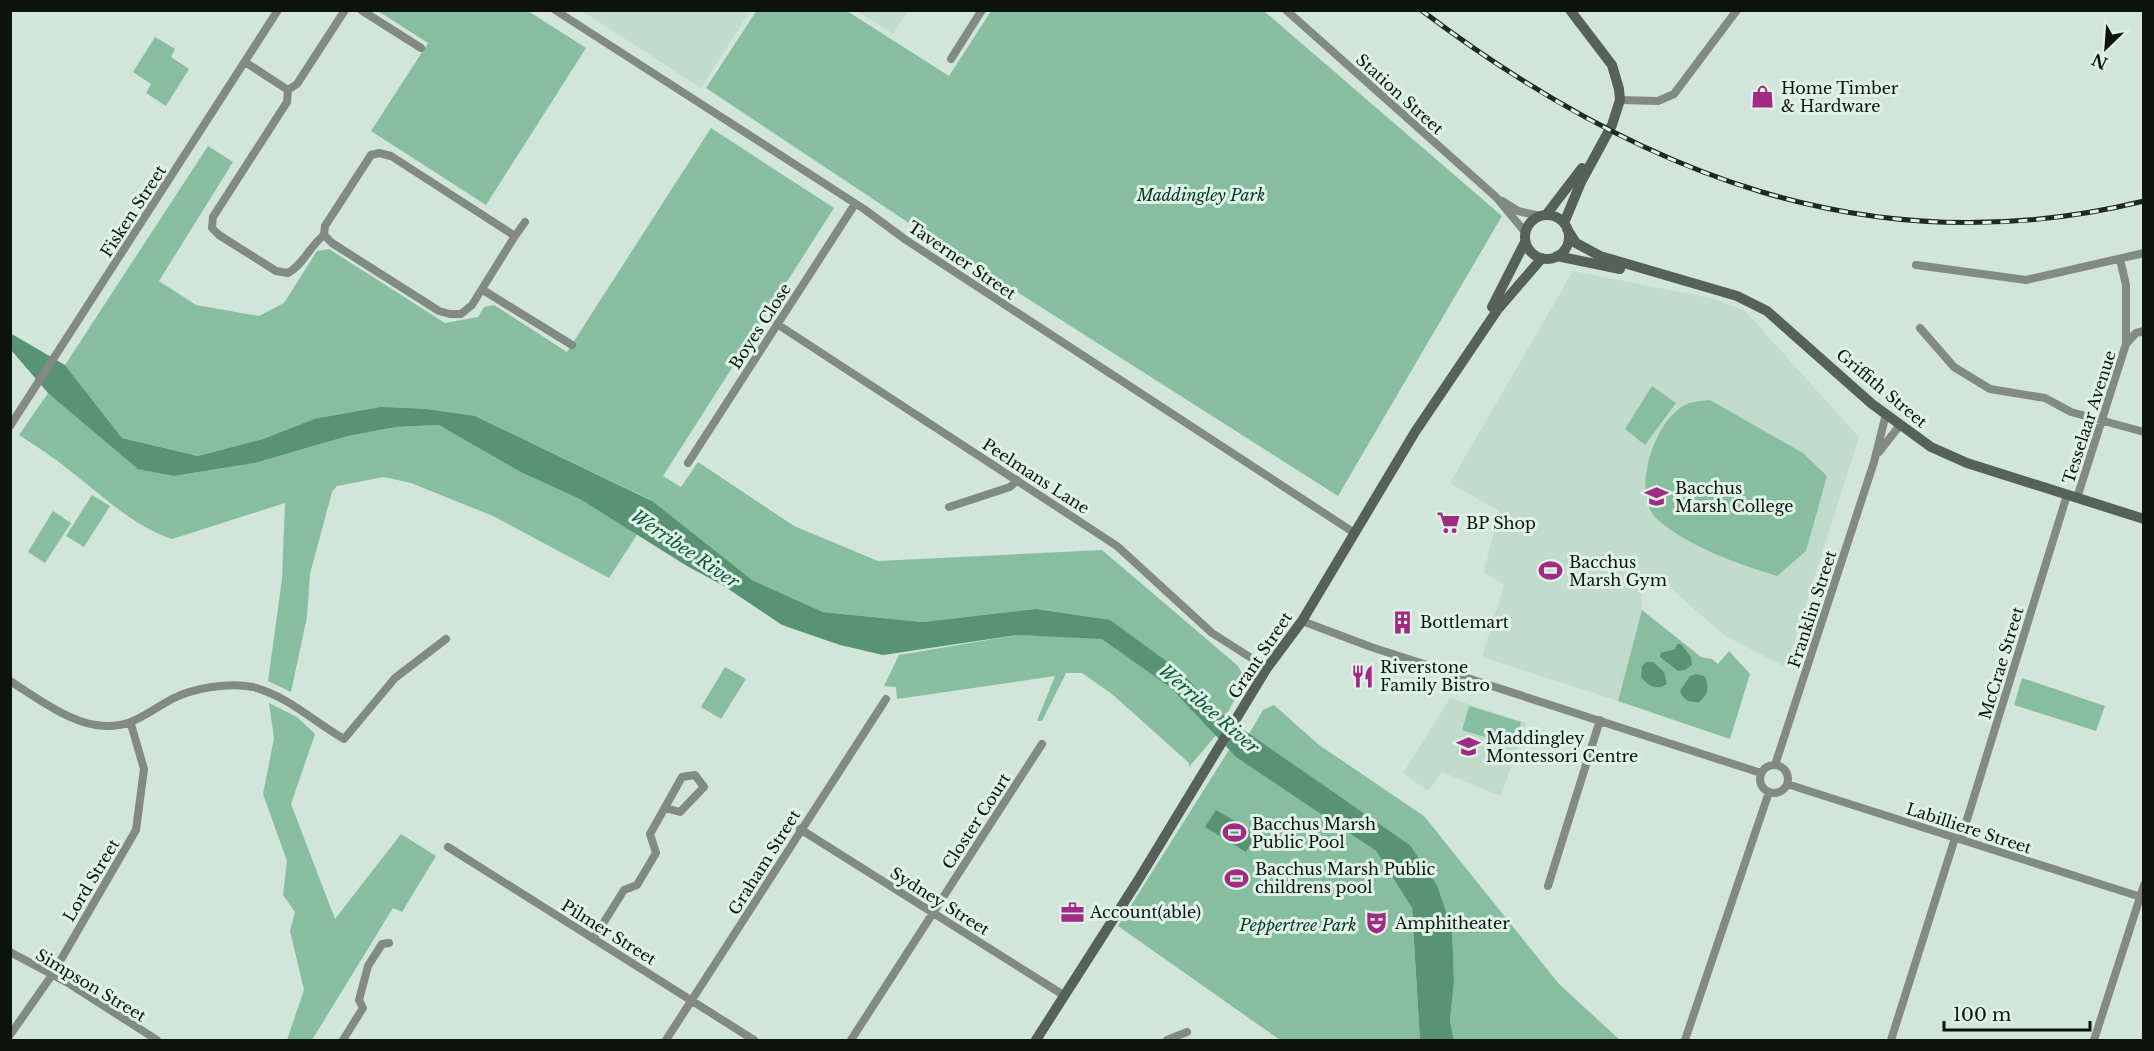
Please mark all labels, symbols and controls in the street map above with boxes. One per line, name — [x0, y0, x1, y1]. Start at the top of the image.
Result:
north arrow — [2076, 18, 2136, 78]
street label: Station Street — [1352, 49, 1448, 139]
text: N — [2089, 49, 2111, 74]
place label: Home Timber & Hardware — [1781, 78, 1899, 116]
shop icon: Home Timber & Hardware — [1750, 84, 1776, 110]
street label: Fisken Street — [96, 161, 170, 261]
park label: Maddingley Park — [1136, 185, 1265, 205]
street label: Taverner Street — [904, 216, 1020, 304]
street label: Boyes Close — [725, 279, 795, 373]
street label: Griffith Street — [1833, 344, 1931, 432]
street label: Tesselaar Avenue — [2058, 348, 2120, 486]
street label: Peelmans Lane — [979, 434, 1093, 518]
place label: Bacchus Marsh College — [1675, 478, 1793, 516]
school or university icon: Bacchus Marsh College — [1644, 484, 1670, 510]
water label: Werribee River — [627, 505, 744, 594]
supermarket icon: BP Shop — [1435, 510, 1461, 536]
place label: BP Shop — [1466, 513, 1536, 533]
street label: Franklin Street — [1784, 548, 1840, 670]
place label: Bacchus Marsh Gym — [1569, 552, 1667, 590]
sports icon: Bacchus Marsh Gym — [1538, 558, 1564, 584]
street label: McCrae Street — [1974, 604, 2028, 722]
street label: Grant Street — [1224, 608, 1296, 702]
building icon: Bottlemart — [1389, 609, 1415, 635]
place label: Bottlemart — [1420, 612, 1509, 632]
place label: Riverstone Family Bistro — [1380, 657, 1490, 695]
water label: Werribee River — [1155, 660, 1264, 759]
restaurant icon: Riverstone Family Bistro — [1349, 663, 1375, 689]
place label: Maddingley Montessori Centre — [1486, 728, 1638, 766]
school or university icon: Maddingley Montessori Centre — [1455, 734, 1481, 760]
street label: Closter Court — [938, 769, 1014, 873]
street label: Labilliere Street — [1904, 798, 2034, 858]
street label: Graham Street — [724, 806, 804, 918]
place label: Bacchus Marsh Public Pool — [1252, 814, 1376, 852]
sports icon: Bacchus Marsh Public Pool — [1221, 820, 1247, 846]
street label: Lord Street — [58, 835, 124, 925]
place label: Bacchus Marsh Public childrens pool — [1255, 859, 1436, 897]
street label: Sydney Street — [887, 863, 993, 939]
sports icon: Bacchus Marsh Public childrens pool — [1224, 865, 1250, 891]
street label: Pilmer Street — [558, 895, 660, 969]
office icon: Account(able) — [1059, 899, 1085, 925]
place label: Account(able) — [1089, 902, 1201, 922]
theatre icon: Amphitheater — [1364, 910, 1390, 936]
place label: Amphitheater — [1394, 913, 1510, 933]
park label: Peppertree Park — [1238, 915, 1357, 935]
street label: Simpson Street — [32, 944, 150, 1026]
scale bar — [1944, 994, 2090, 1032]
text: 100 m — [1953, 1004, 2011, 1026]

